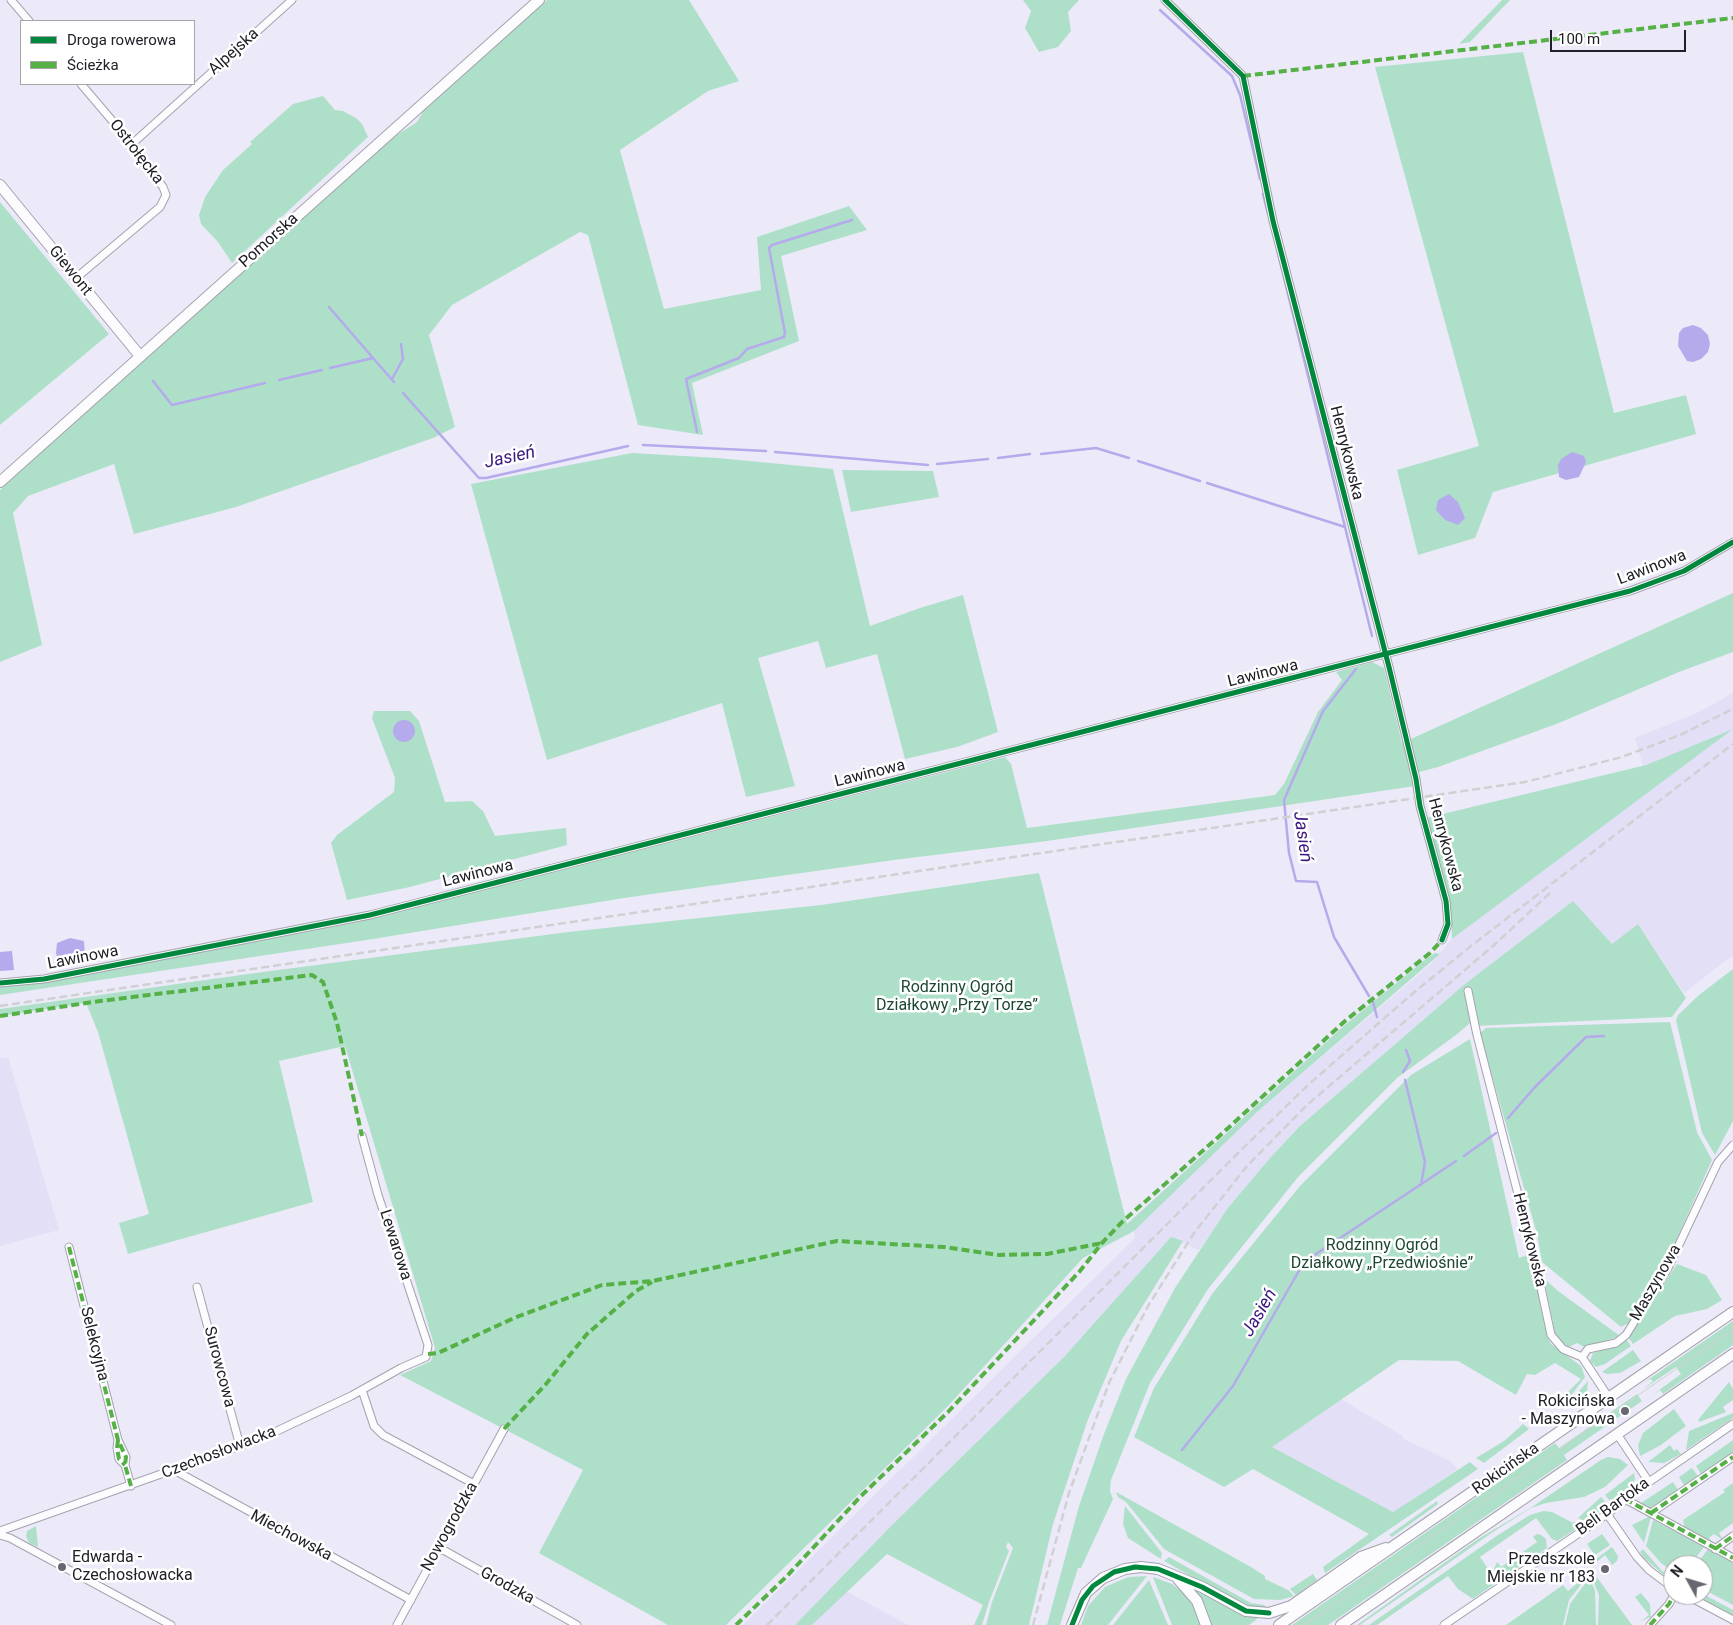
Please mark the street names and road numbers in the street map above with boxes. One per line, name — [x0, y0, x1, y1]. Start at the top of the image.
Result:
street label: Alpejska — [205, 25, 263, 79]
street label: Ostrołęcka — [105, 116, 167, 188]
street label: Pomorska — [236, 210, 302, 272]
street label: Giewont — [44, 242, 96, 300]
street label: Henrykowska — [1325, 404, 1367, 502]
street label: Lawinowa — [1615, 546, 1689, 590]
street label: Lawinowa — [1226, 656, 1300, 692]
street label: Lawinowa — [833, 756, 907, 792]
street label: Henrykowska — [1423, 796, 1467, 894]
street label: Lawinowa — [441, 856, 515, 892]
street label: Lawinowa — [46, 942, 120, 974]
street label: Henrykowska — [1508, 1191, 1550, 1289]
street label: Lewarowa — [375, 1207, 415, 1283]
street label: Maszynowa — [1626, 1241, 1686, 1325]
street label: Selekcyjna — [76, 1305, 112, 1383]
street label: Surowcowa — [199, 1324, 239, 1410]
street label: Czechosłowacka — [159, 1422, 279, 1484]
street label: Rokicińska — [1469, 1439, 1543, 1499]
street label: Beli Bartoka — [1573, 1474, 1653, 1540]
street label: Nowogrodzka — [418, 1479, 482, 1575]
street label: Miechowska — [247, 1506, 335, 1566]
street label: Grodzka — [477, 1563, 537, 1609]

